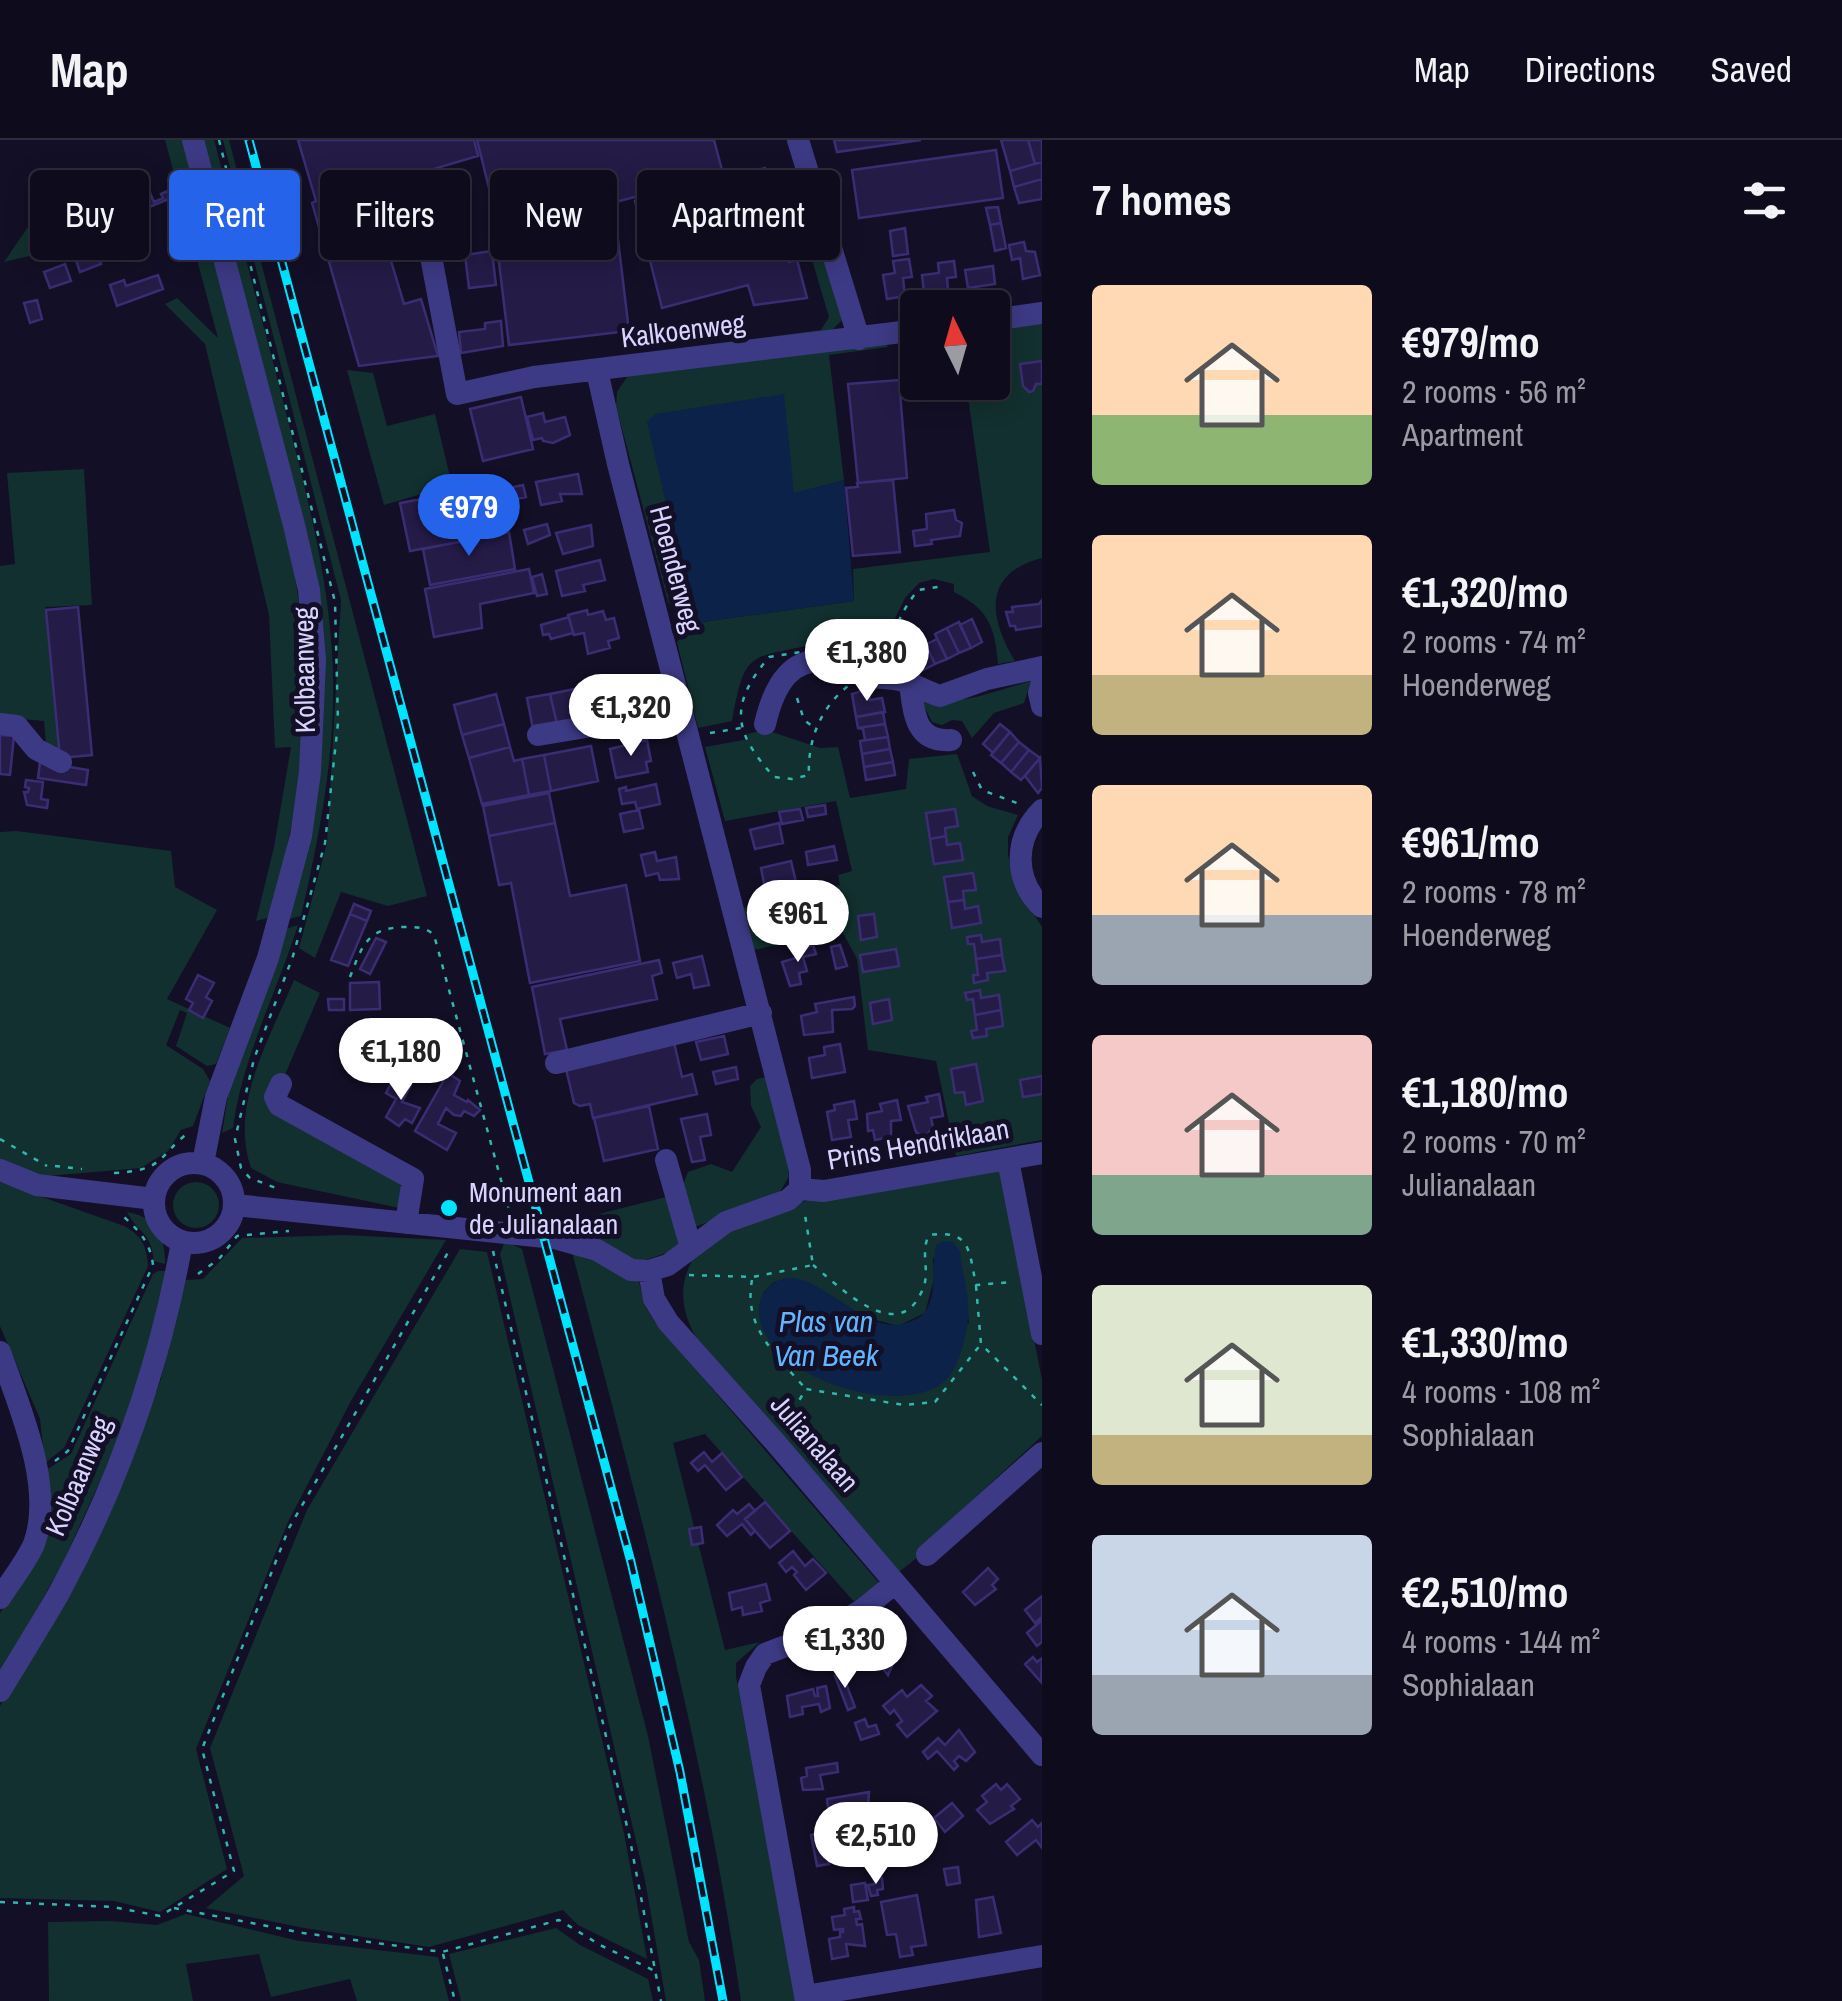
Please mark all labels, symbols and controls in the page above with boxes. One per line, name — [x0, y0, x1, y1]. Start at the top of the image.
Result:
text: Map — [50, 37, 129, 102]
text: Map — [1414, 46, 1470, 93]
text: Directions — [1525, 46, 1656, 93]
text: Saved — [1711, 46, 1792, 93]
chip: Buy — [30, 170, 149, 260]
chip: Rent — [169, 170, 300, 260]
chip: Filters — [320, 170, 470, 260]
chip: New — [490, 170, 617, 260]
chip: Apartment — [637, 170, 840, 260]
text: 7 homes — [1092, 172, 1232, 228]
icon: filters — [1737, 173, 1792, 228]
north arrow — [900, 290, 1010, 400]
map controls — [900, 290, 1010, 400]
street label: Kalkoenweg — [619, 303, 748, 356]
text: €979/mo — [1402, 314, 1540, 370]
icon: home — [1172, 325, 1292, 445]
text: 2 rooms · 56 m² — [1402, 370, 1586, 413]
text: Apartment — [1402, 413, 1523, 456]
pin: €979 — [410, 474, 528, 559]
text: €979 — [440, 485, 498, 528]
street label: Hoenderweg — [641, 501, 711, 637]
text: €1,320/mo — [1402, 564, 1569, 620]
icon: home — [1172, 575, 1292, 695]
street label: Kolbaanweg — [284, 606, 324, 734]
pin: €1,380 — [786, 619, 948, 704]
text: 2 rooms · 74 m² — [1402, 620, 1586, 663]
text: €1,380 — [827, 630, 907, 673]
text: Hoenderweg — [1402, 663, 1551, 706]
pin: €1,320 — [550, 674, 712, 759]
text: €1,320 — [591, 685, 671, 728]
text: €961/mo — [1402, 814, 1540, 870]
icon: home — [1172, 825, 1292, 945]
text: 2 rooms · 78 m² — [1402, 870, 1586, 913]
pin: €961 — [739, 880, 857, 965]
text: €961 — [769, 891, 827, 934]
text: Hoenderweg — [1402, 913, 1551, 956]
pin: €1,180 — [320, 1018, 482, 1103]
text: €1,180 — [361, 1029, 441, 1072]
text: €1,180/mo — [1402, 1064, 1569, 1120]
icon: home — [1172, 1075, 1292, 1195]
street label: Prins Hendriklaan — [824, 1109, 1012, 1179]
text: 2 rooms · 70 m² — [1402, 1120, 1586, 1163]
text: Julianalaan — [1402, 1163, 1536, 1206]
place label: Monument aan de Julianalaan — [469, 1173, 622, 1243]
marker: Monument aan de Julianalaan — [438, 1197, 460, 1219]
water label: Plas van Van Beek — [774, 1301, 880, 1375]
text: €1,330/mo — [1402, 1314, 1569, 1370]
icon: home — [1172, 1325, 1292, 1445]
text: 4 rooms · 108 m² — [1402, 1370, 1600, 1413]
street label: Julianalaan — [762, 1386, 868, 1500]
street label: Kolbaanweg — [36, 1410, 120, 1542]
text: Sophialaan — [1402, 1413, 1535, 1456]
text: €2,510/mo — [1402, 1564, 1569, 1620]
icon: home — [1172, 1575, 1292, 1695]
pin: €1,330 — [764, 1606, 926, 1691]
text: €1,330 — [805, 1617, 885, 1660]
text: 4 rooms · 144 m² — [1402, 1620, 1600, 1663]
text: Sophialaan — [1402, 1663, 1535, 1706]
pin: €2,510 — [795, 1802, 957, 1887]
text: €2,510 — [836, 1813, 916, 1856]

